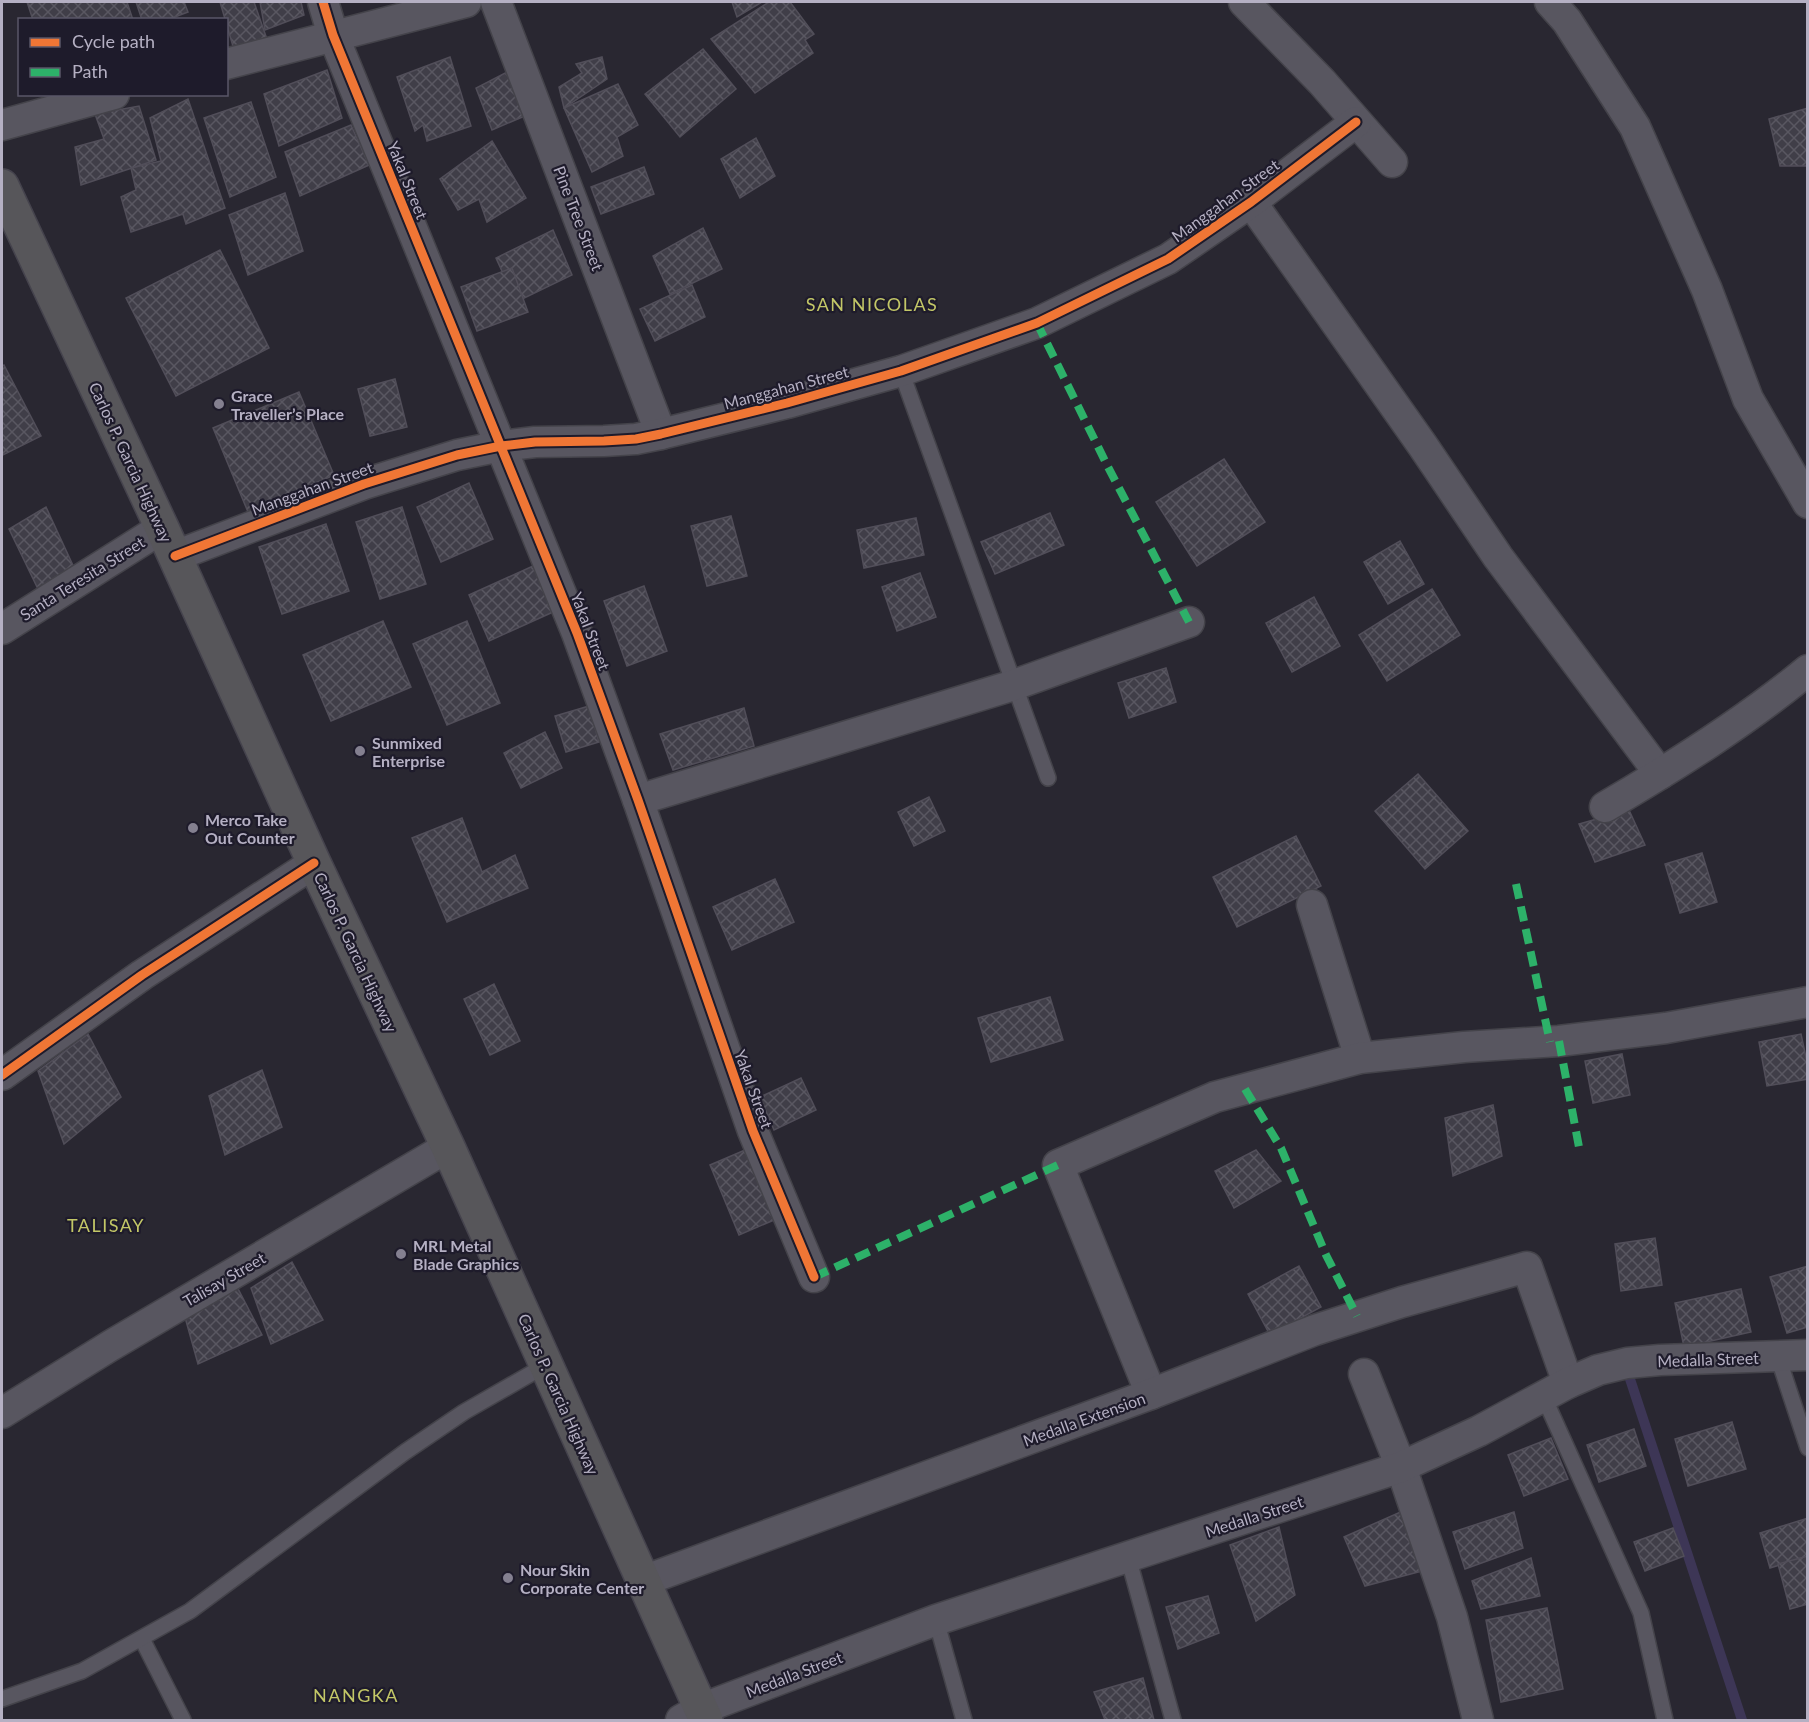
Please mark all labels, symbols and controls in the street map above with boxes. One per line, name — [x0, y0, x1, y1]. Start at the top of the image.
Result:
legend — [18, 18, 228, 96]
text: Cycle path — [72, 30, 155, 52]
text: Path — [72, 60, 108, 82]
street label: Yakal Street — [384, 138, 432, 222]
street label: Manggahan Street — [1168, 155, 1283, 245]
street label: Pine Tree Street — [550, 163, 608, 273]
district label: SAN NICOLAS — [806, 293, 938, 315]
street label: Manggahan Street — [722, 361, 851, 413]
street label: Carlos P. Garcia Highway — [86, 379, 177, 546]
place label: Grace Traveller’s Place — [231, 386, 345, 423]
marker: Grace Traveller’s Place — [212, 397, 226, 411]
street label: Manggahan Street — [249, 457, 376, 519]
street label: Santa Teresita Street — [16, 532, 148, 624]
street label: Yakal Street — [567, 589, 615, 673]
place label: Sunmixed Enterprise — [372, 733, 445, 770]
marker: Sunmixed Enterprise — [353, 744, 367, 758]
place label: Merco Take Out Counter — [205, 810, 295, 847]
marker: Merco Take Out Counter — [186, 821, 200, 835]
street label: Carlos P. Garcia Highway — [311, 869, 402, 1036]
street label: Yakal Street — [731, 1047, 777, 1131]
district label: TALISAY — [67, 1214, 145, 1236]
place label: MRL Metal Blade Graphics — [413, 1236, 519, 1273]
marker: MRL Metal Blade Graphics — [394, 1247, 408, 1261]
street label: Talisay Street — [179, 1248, 269, 1310]
street label: Carlos P. Garcia Highway — [515, 1310, 603, 1478]
street label: Medalla Street — [1657, 1348, 1759, 1370]
street label: Medalla Extension — [1020, 1388, 1148, 1450]
street label: Medalla Street — [1203, 1491, 1306, 1541]
place label: Nour Skin Corporate Center — [520, 1560, 644, 1597]
marker: Nour Skin Corporate Center — [501, 1571, 515, 1585]
street label: Medalla Street — [743, 1647, 845, 1701]
district label: NANGKA — [313, 1684, 399, 1706]

